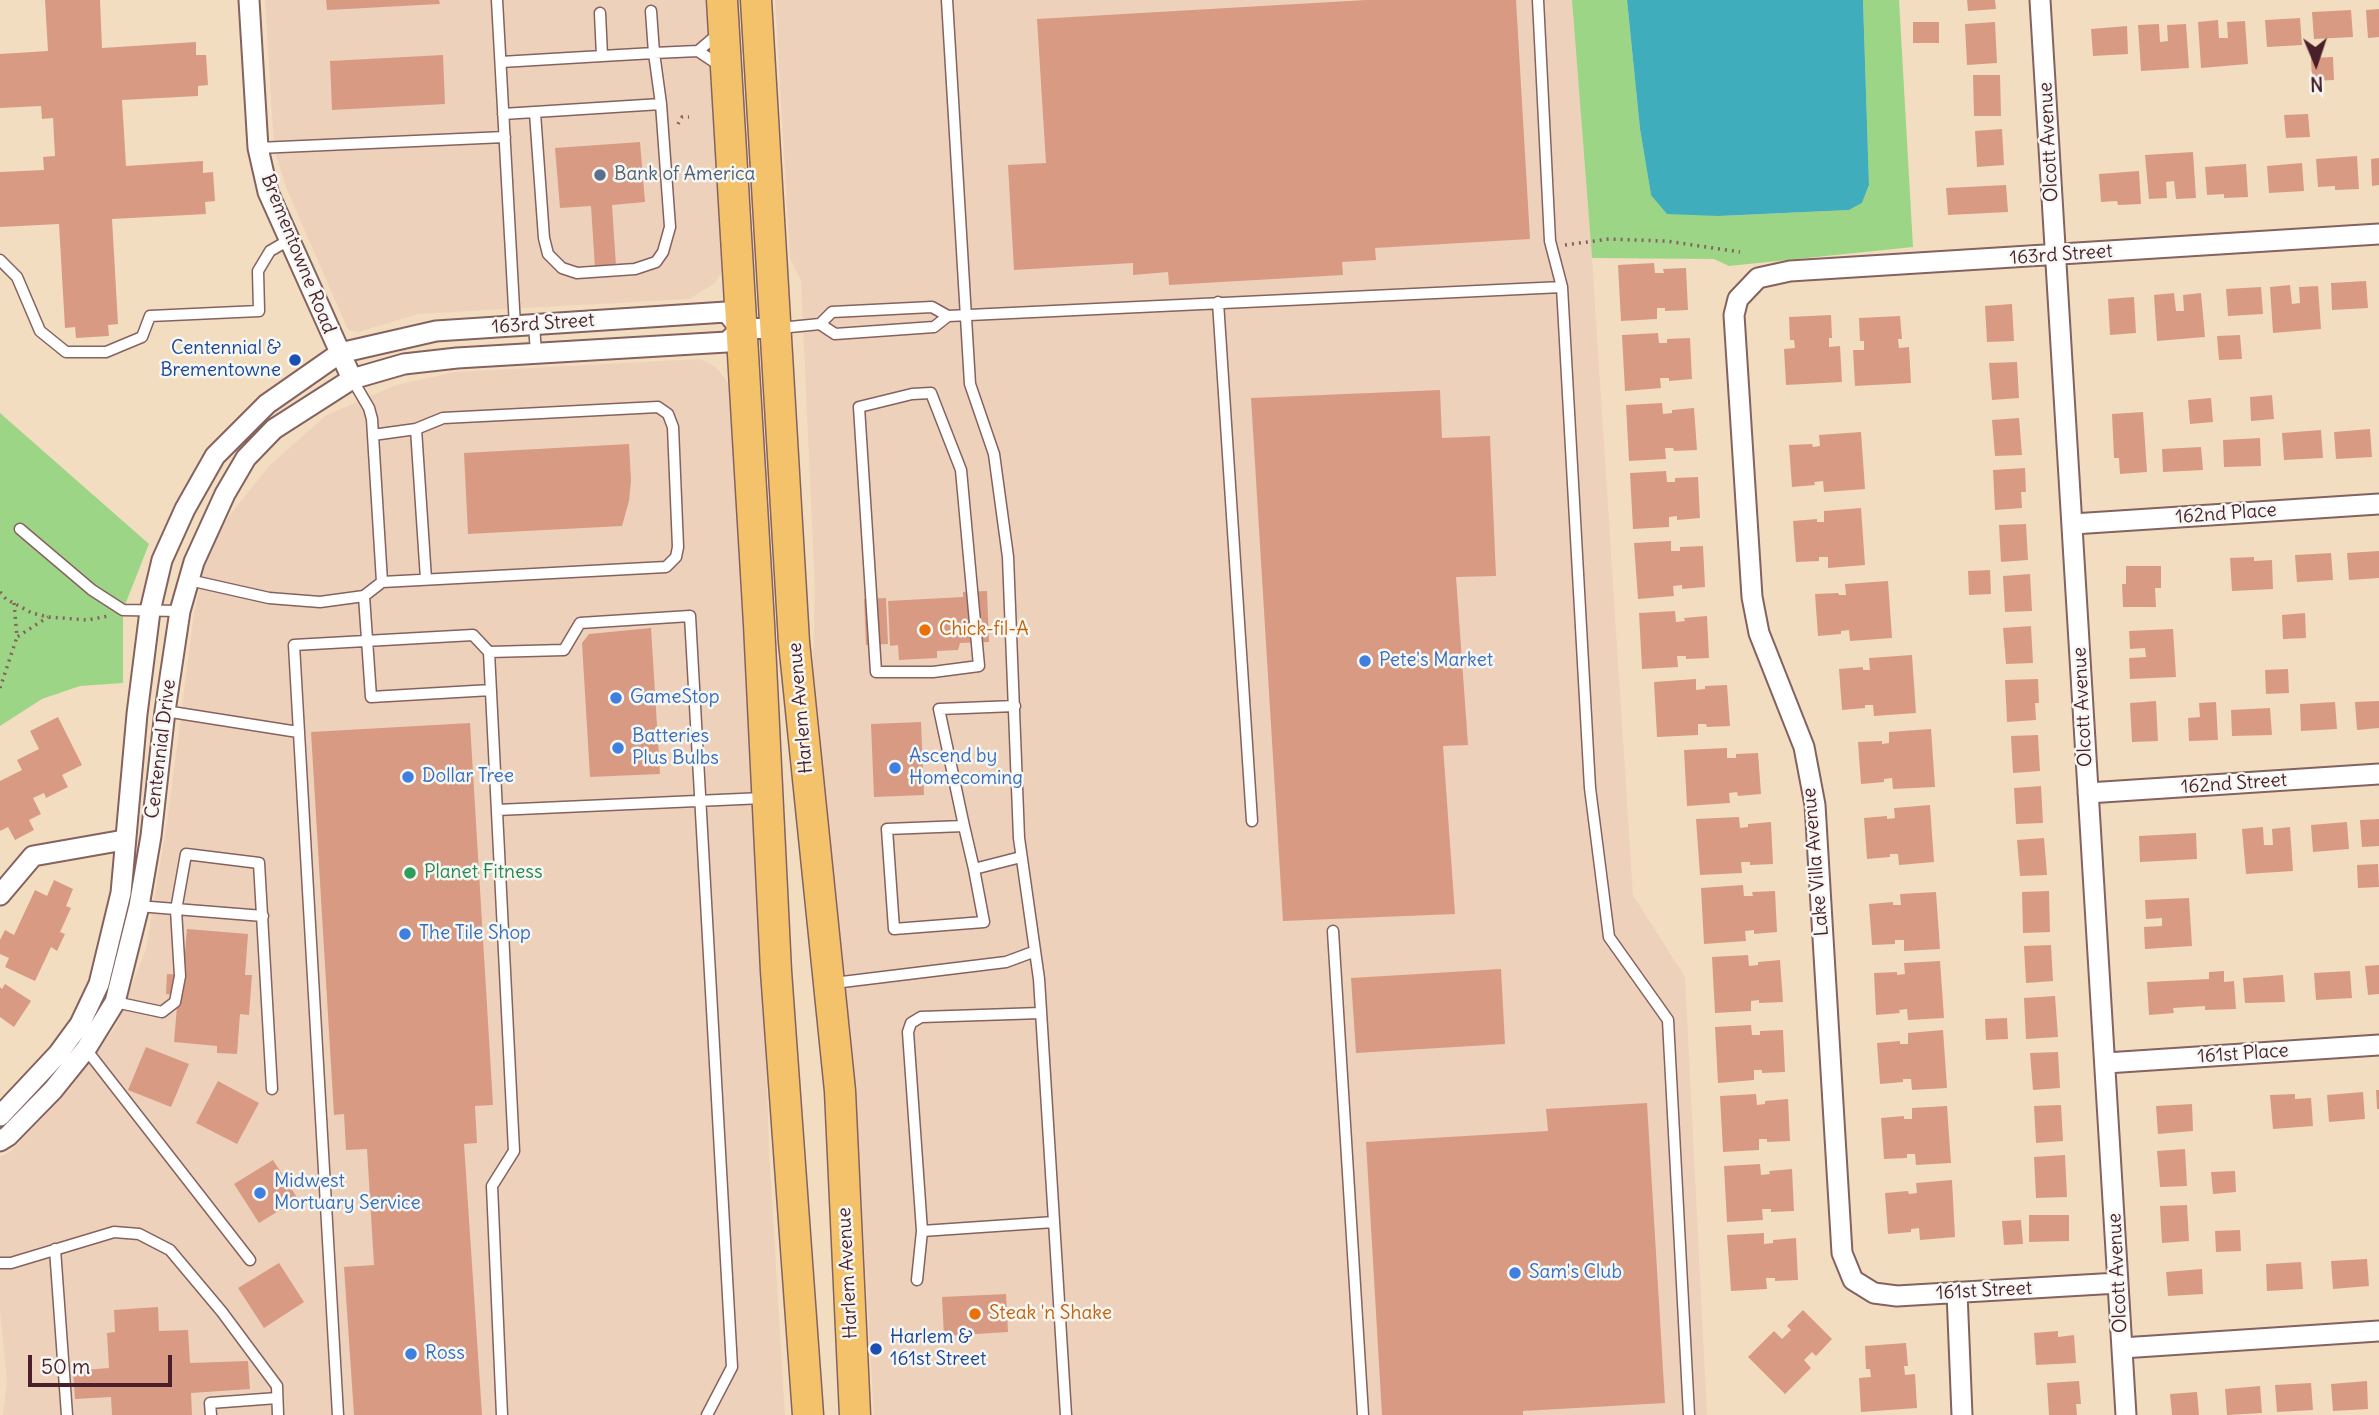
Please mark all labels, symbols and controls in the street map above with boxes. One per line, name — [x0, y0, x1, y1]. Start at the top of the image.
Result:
north arrow — [2281, 28, 2351, 98]
text: N — [2310, 72, 2324, 96]
street label: Olcott Avenue — [2034, 81, 2064, 203]
place label: Bank of America — [614, 164, 755, 186]
marker: Bank of America — [592, 167, 608, 183]
street label: Brementowne Road — [256, 171, 340, 337]
street label: 163rd Street — [2009, 240, 2113, 270]
street label: 163rd Street — [491, 309, 595, 339]
place label: Centennial & Brementowne — [160, 338, 281, 382]
marker: Centennial & Brementowne — [287, 352, 303, 368]
street label: 162nd Place — [2175, 499, 2277, 529]
place label: Chick-fil-A — [939, 619, 1029, 641]
marker: Chick-fil-A — [917, 622, 933, 638]
street label: Harlem Avenue — [784, 641, 818, 775]
street label: Olcott Avenue — [2068, 646, 2098, 768]
place label: Pete's Market — [1379, 650, 1493, 672]
marker: Pete's Market — [1357, 653, 1373, 669]
street label: Centennial Drive — [141, 678, 181, 820]
place label: GameStop — [630, 687, 720, 709]
marker: GameStop — [608, 690, 624, 706]
place label: Batteries Plus Bulbs — [632, 726, 719, 770]
marker: Batteries Plus Bulbs — [610, 740, 626, 756]
place label: Ascend by Homecoming — [909, 746, 1023, 790]
marker: Ascend by Homecoming — [887, 760, 903, 776]
place label: Dollar Tree — [422, 766, 514, 788]
marker: Dollar Tree — [400, 769, 416, 785]
street label: 162nd Street — [2180, 769, 2288, 799]
street label: Lake Villa Avenue — [1798, 787, 1834, 937]
place label: Planet Fitness — [424, 862, 543, 884]
marker: Planet Fitness — [402, 865, 418, 881]
place label: The Tile Shop — [419, 923, 531, 945]
marker: The Tile Shop — [397, 926, 413, 942]
street label: 161st Place — [2197, 1039, 2289, 1069]
place label: Midwest Mortuary Service — [274, 1171, 421, 1215]
marker: Midwest Mortuary Service — [252, 1185, 268, 1201]
street label: Harlem Avenue — [833, 1207, 863, 1339]
street label: Olcott Avenue — [2103, 1212, 2133, 1334]
place label: Sam's Club — [1529, 1262, 1622, 1284]
marker: Sam's Club — [1507, 1265, 1523, 1281]
street label: 161st Street — [1935, 1277, 2033, 1305]
place label: Steak 'n Shake — [989, 1303, 1112, 1325]
marker: Steak 'n Shake — [967, 1306, 983, 1322]
place label: Harlem & 161st Street — [890, 1327, 986, 1371]
marker: Harlem & 161st Street — [868, 1341, 884, 1357]
scale bar — [32, 1342, 175, 1386]
place label: Ross — [425, 1343, 465, 1365]
marker: Ross — [403, 1346, 419, 1362]
text: 50 m — [41, 1353, 90, 1380]

